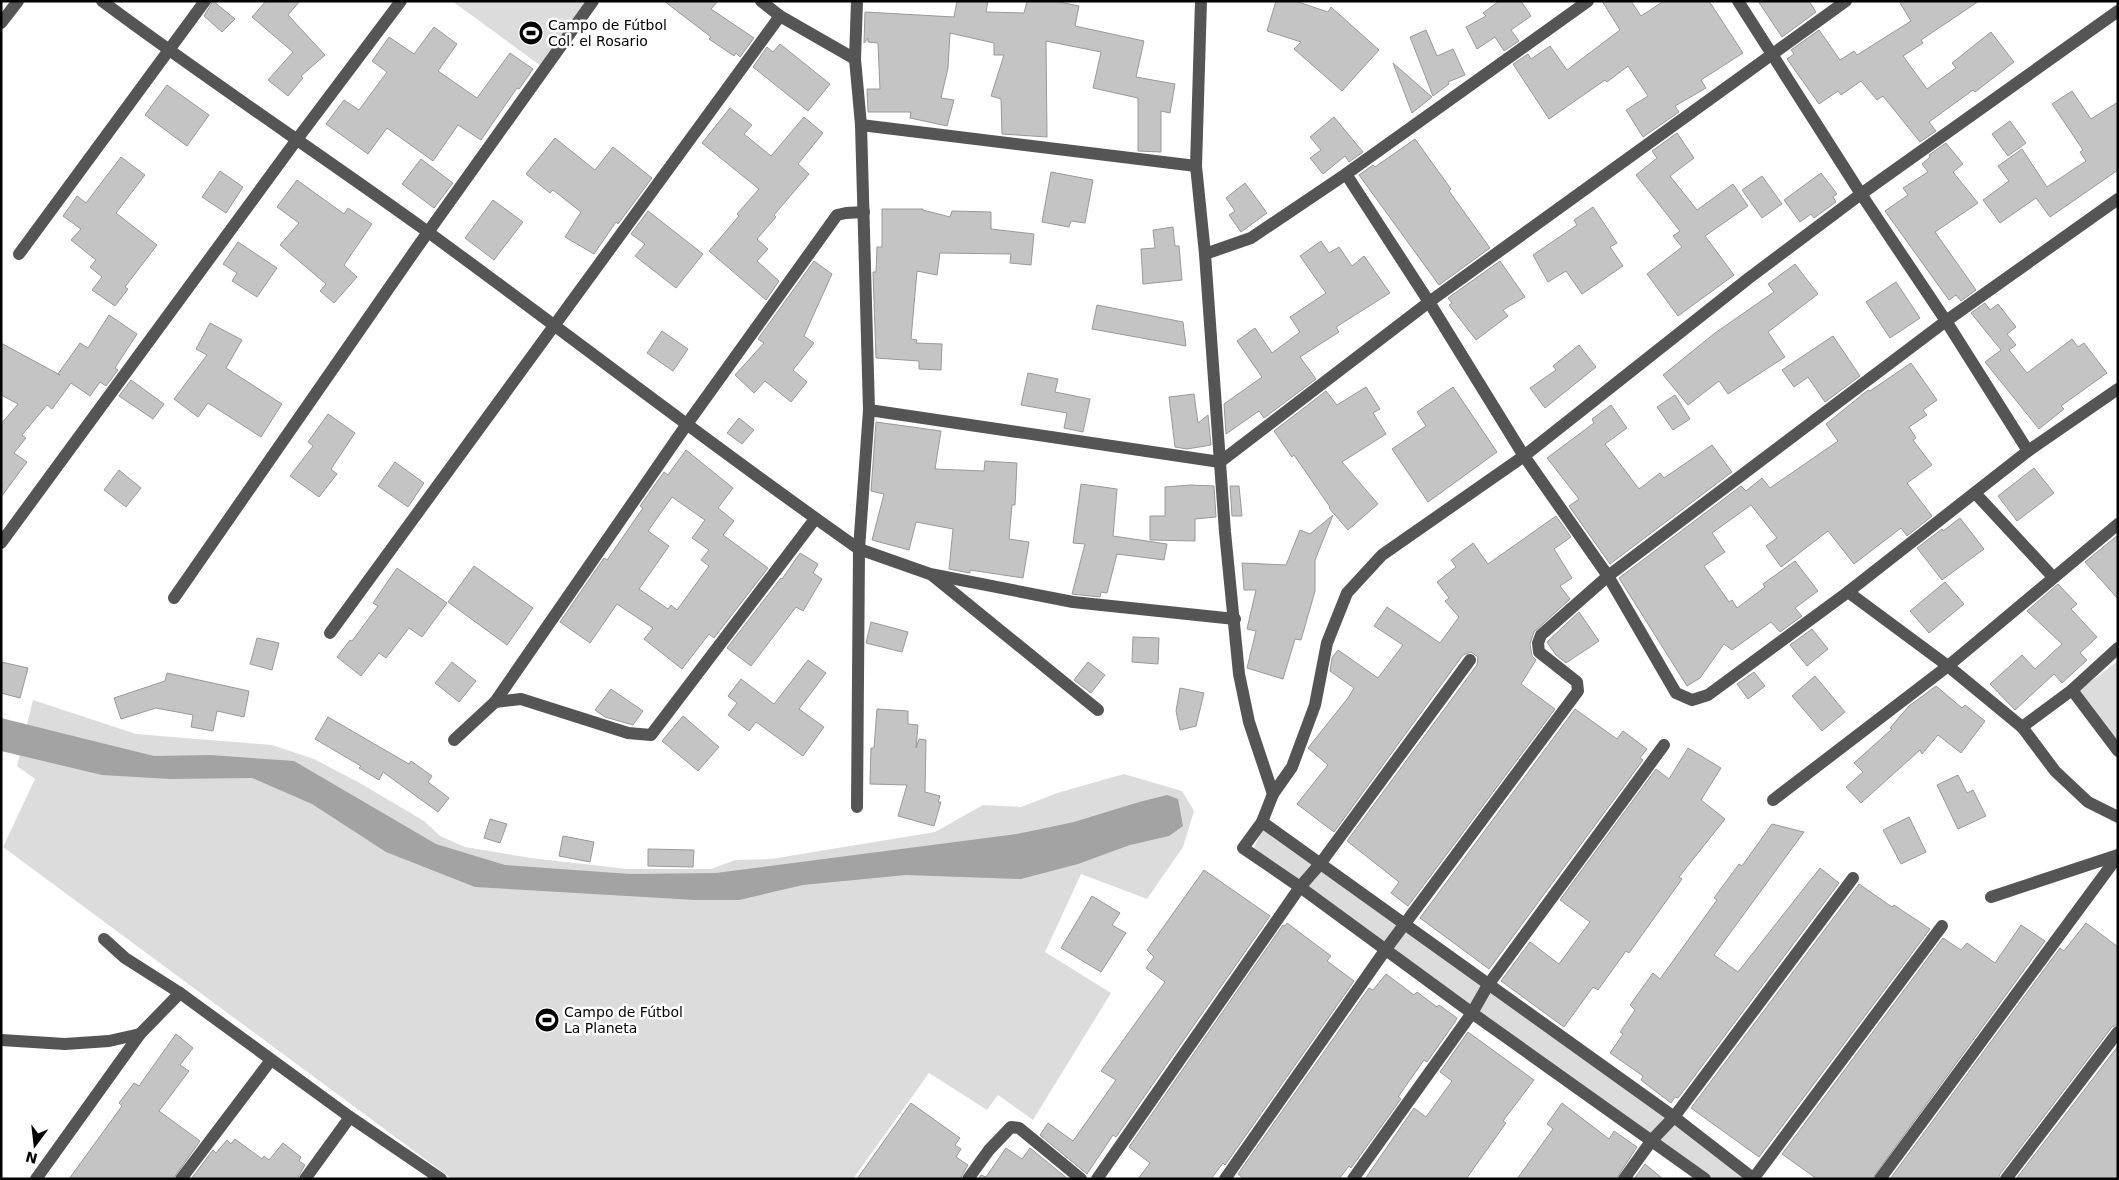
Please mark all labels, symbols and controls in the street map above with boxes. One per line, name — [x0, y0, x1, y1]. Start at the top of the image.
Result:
place label: Campo de Fútbol Col. el Rosario — [548, 17, 667, 49]
sports icon: Campo de Fútbol Col. el Rosario — [518, 20, 544, 46]
place label: Campo de Fútbol La Planeta — [564, 1004, 683, 1036]
sports icon: Campo de Fútbol La Planeta — [534, 1007, 560, 1033]
north arrow — [10, 1120, 60, 1170]
text: N — [24, 1148, 39, 1167]

